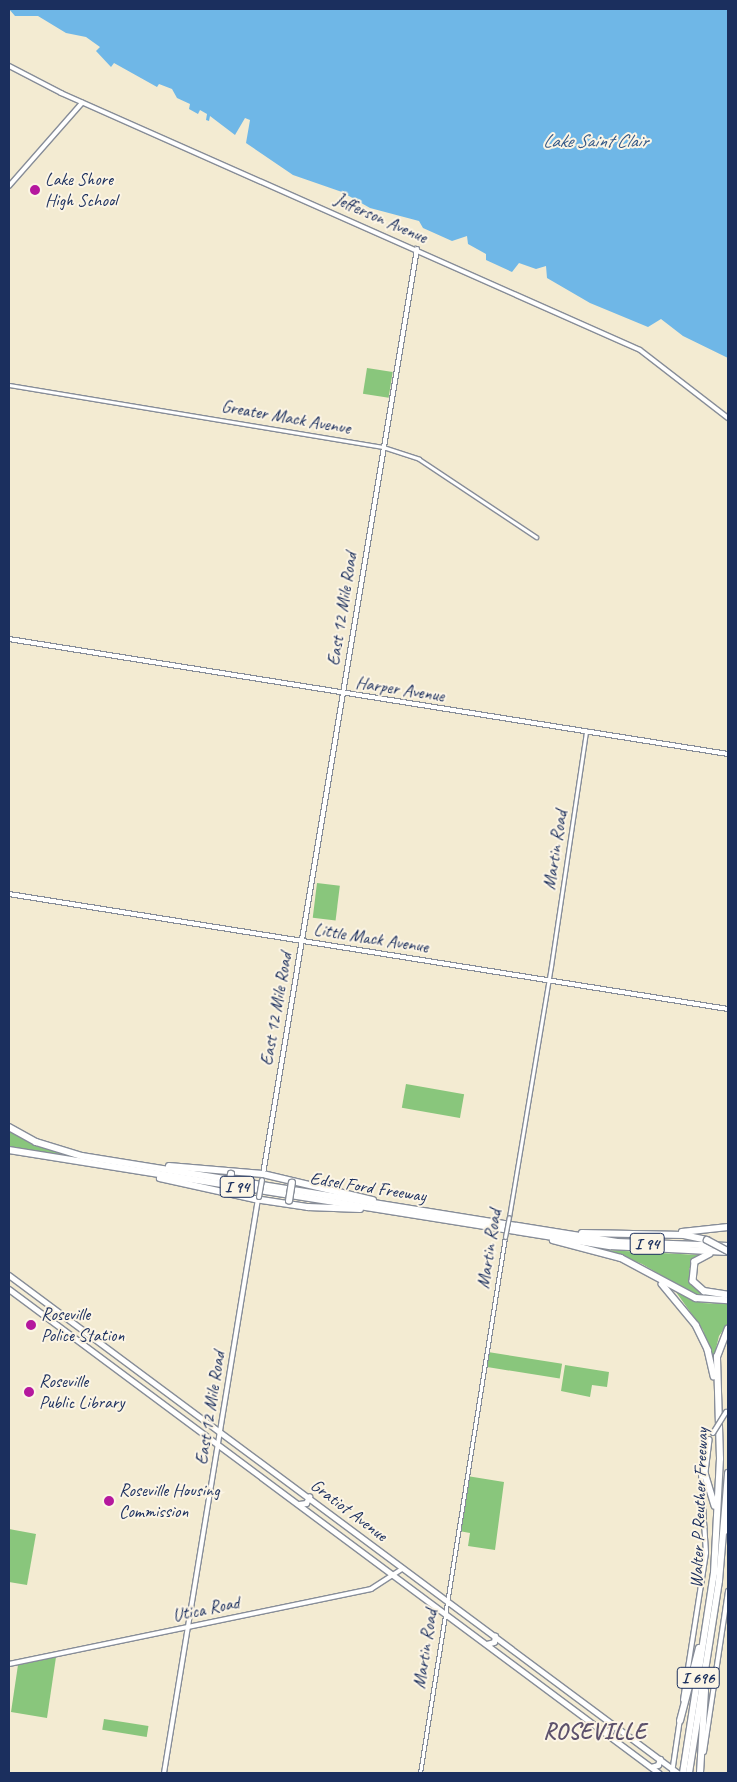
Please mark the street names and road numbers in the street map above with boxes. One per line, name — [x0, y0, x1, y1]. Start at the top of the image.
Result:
street label: Jefferson Avenue — [331, 188, 431, 248]
street label: Greater Mack Avenue — [220, 395, 352, 439]
street label: East 12 Mile Road — [322, 551, 362, 667]
street label: Harper Avenue — [354, 671, 446, 707]
street label: Martin Road — [538, 809, 572, 891]
street label: Little Mack Avenue — [312, 918, 430, 958]
street label: East 12 Mile Road — [255, 951, 297, 1067]
street label: Edsel Ford Freeway — [309, 1167, 427, 1207]
road number: I 94 — [220, 1174, 254, 1200]
street label: Martin Road — [472, 1208, 506, 1290]
road number: I 94 — [630, 1230, 664, 1258]
street label: East 12 Mile Road — [190, 1350, 230, 1466]
street label: Walter P Reuther Freeway — [685, 1427, 713, 1589]
street label: Gratiot Avenue — [306, 1474, 392, 1546]
street label: Utica Road — [171, 1591, 241, 1627]
street label: Martin Road — [408, 1608, 442, 1690]
road number: I 696 — [677, 1665, 719, 1692]

